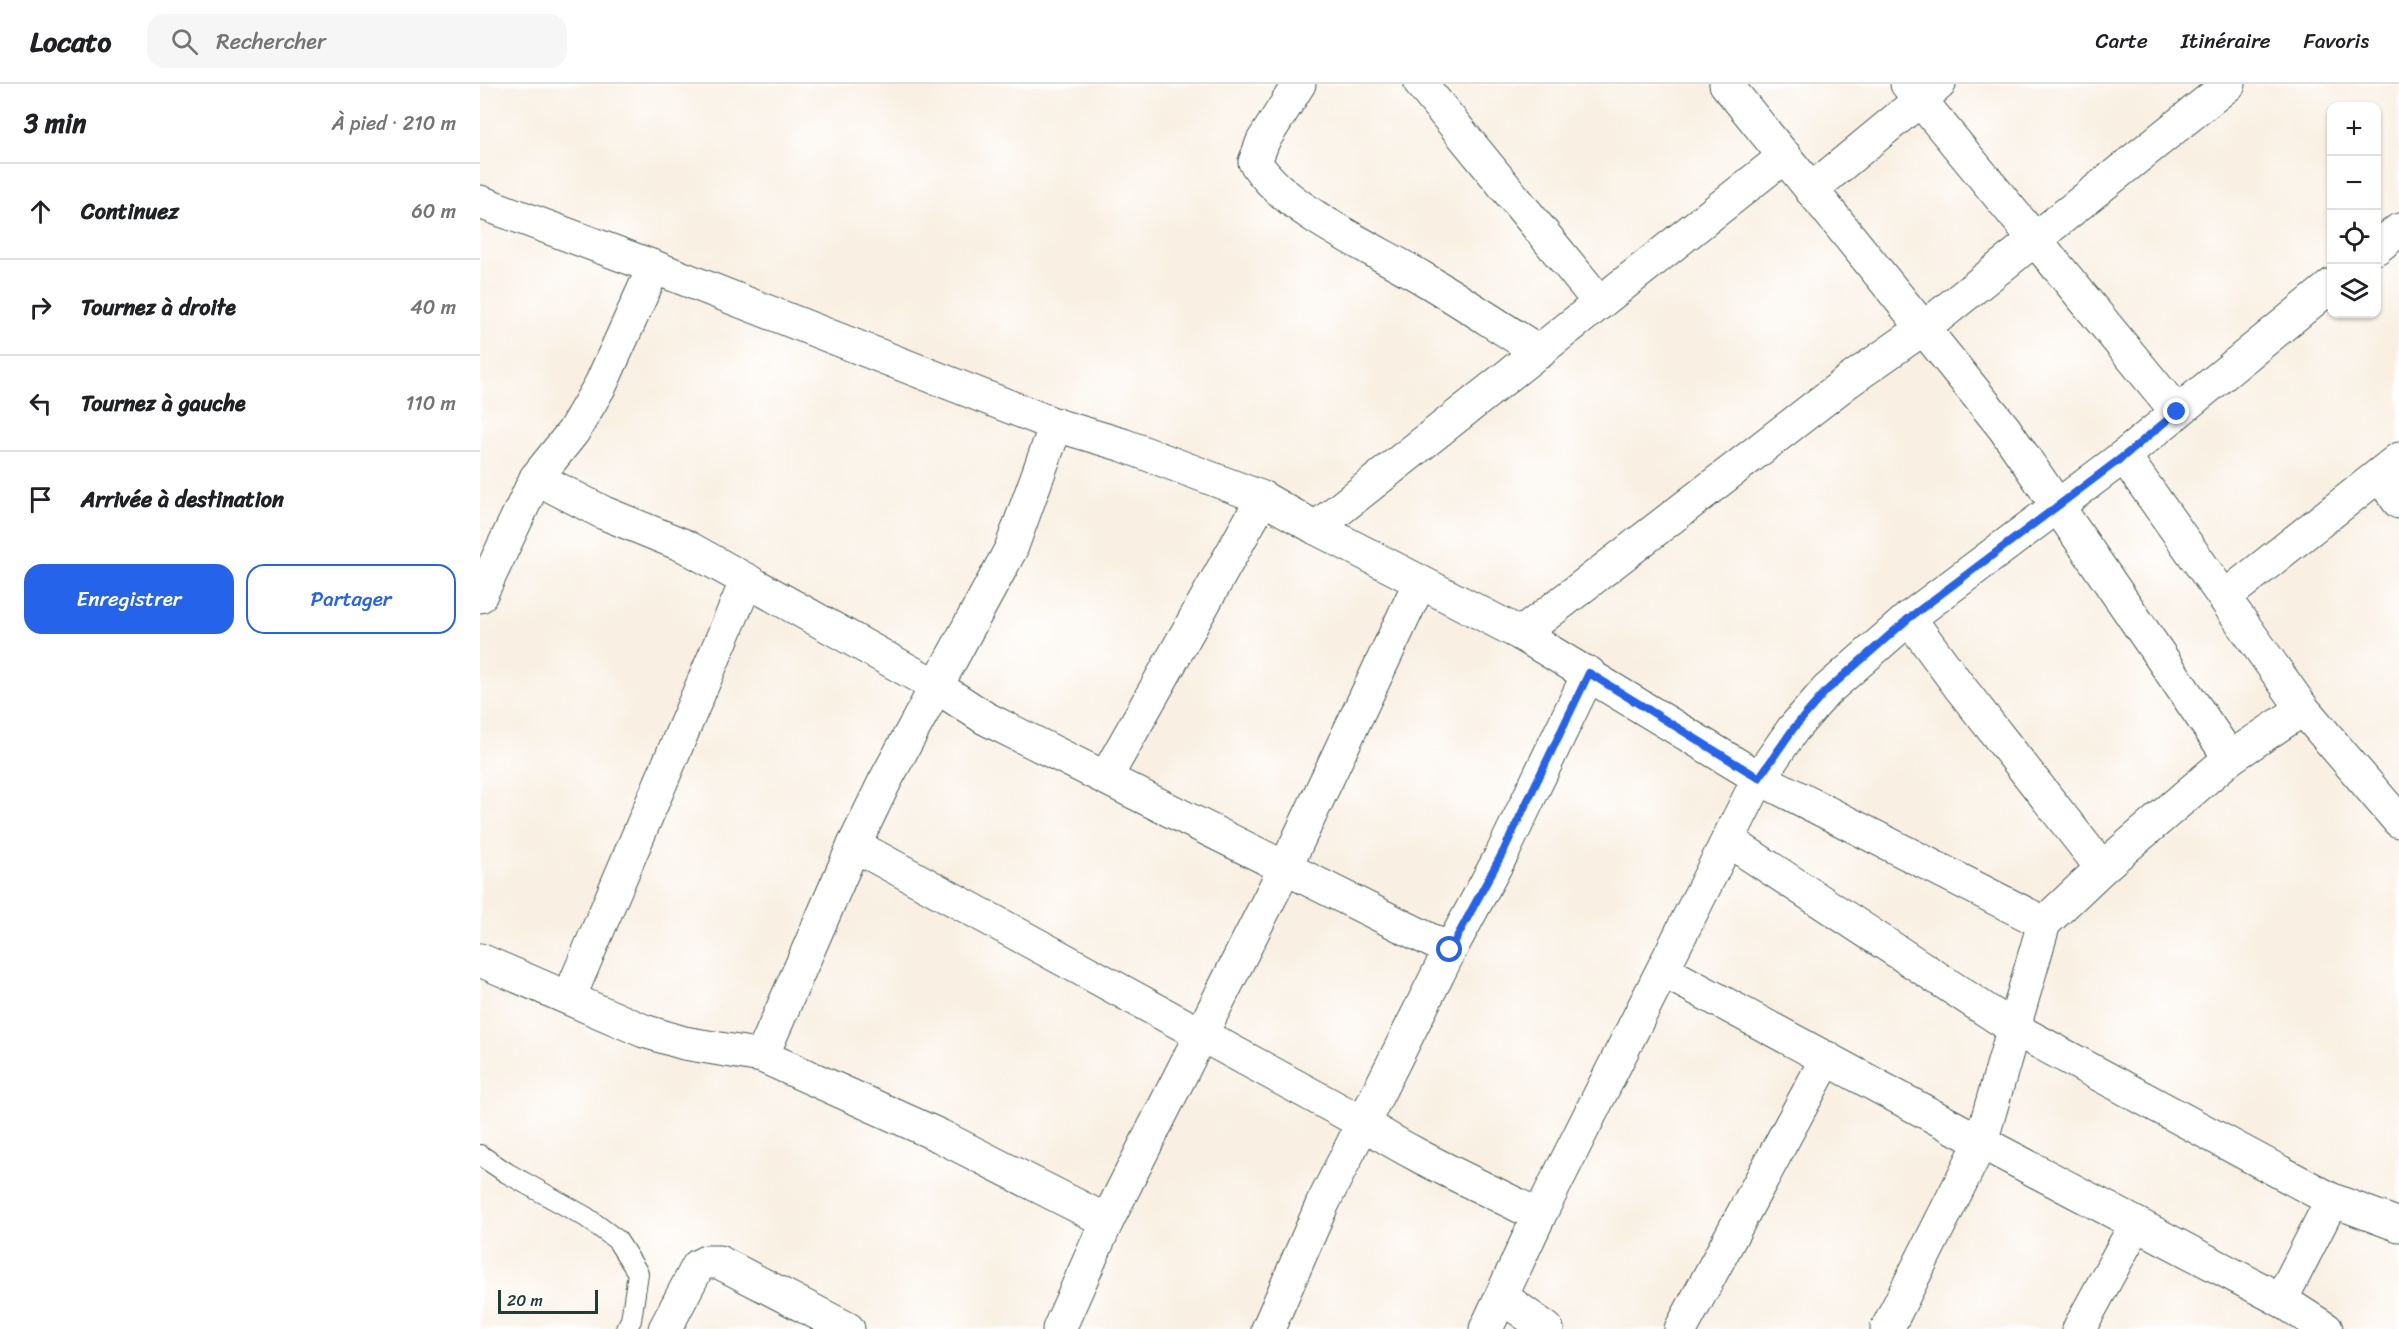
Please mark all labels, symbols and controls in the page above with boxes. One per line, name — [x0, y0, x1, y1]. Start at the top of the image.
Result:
search box — [147, 14, 567, 68]
text: Locato — [30, 17, 111, 66]
text: Rechercher — [216, 22, 326, 61]
text: Carte — [2096, 22, 2148, 60]
text: Itinéraire — [2181, 22, 2271, 60]
text: Favoris — [2304, 22, 2369, 60]
icon: search — [168, 25, 201, 58]
text: 3 min — [24, 100, 86, 146]
map controls — [2327, 102, 2381, 318]
button: + — [2327, 102, 2381, 156]
text: À pied · 210 m — [332, 106, 456, 141]
button: − — [2327, 156, 2381, 210]
text: Continuez — [81, 192, 179, 231]
text: 60 m — [411, 194, 456, 229]
icon: ahead — [24, 195, 57, 228]
button: locate — [2327, 210, 2381, 264]
button: layers — [2327, 264, 2381, 318]
text: Tournez à droite — [81, 288, 236, 327]
text: 40 m — [410, 290, 456, 325]
icon: right — [24, 291, 57, 324]
text: Tournez à gauche — [81, 384, 246, 423]
text: 110 m — [406, 386, 456, 421]
icon: left — [24, 387, 57, 420]
route end — [2163, 398, 2189, 424]
text: Arrivée à destination — [81, 480, 284, 519]
icon: arrive — [24, 483, 57, 516]
button: Enregistrer — [24, 564, 234, 634]
button: Partager — [246, 564, 456, 634]
route start — [1436, 936, 1462, 962]
text: 20 m — [507, 1286, 543, 1315]
scale bar — [498, 1287, 598, 1314]

